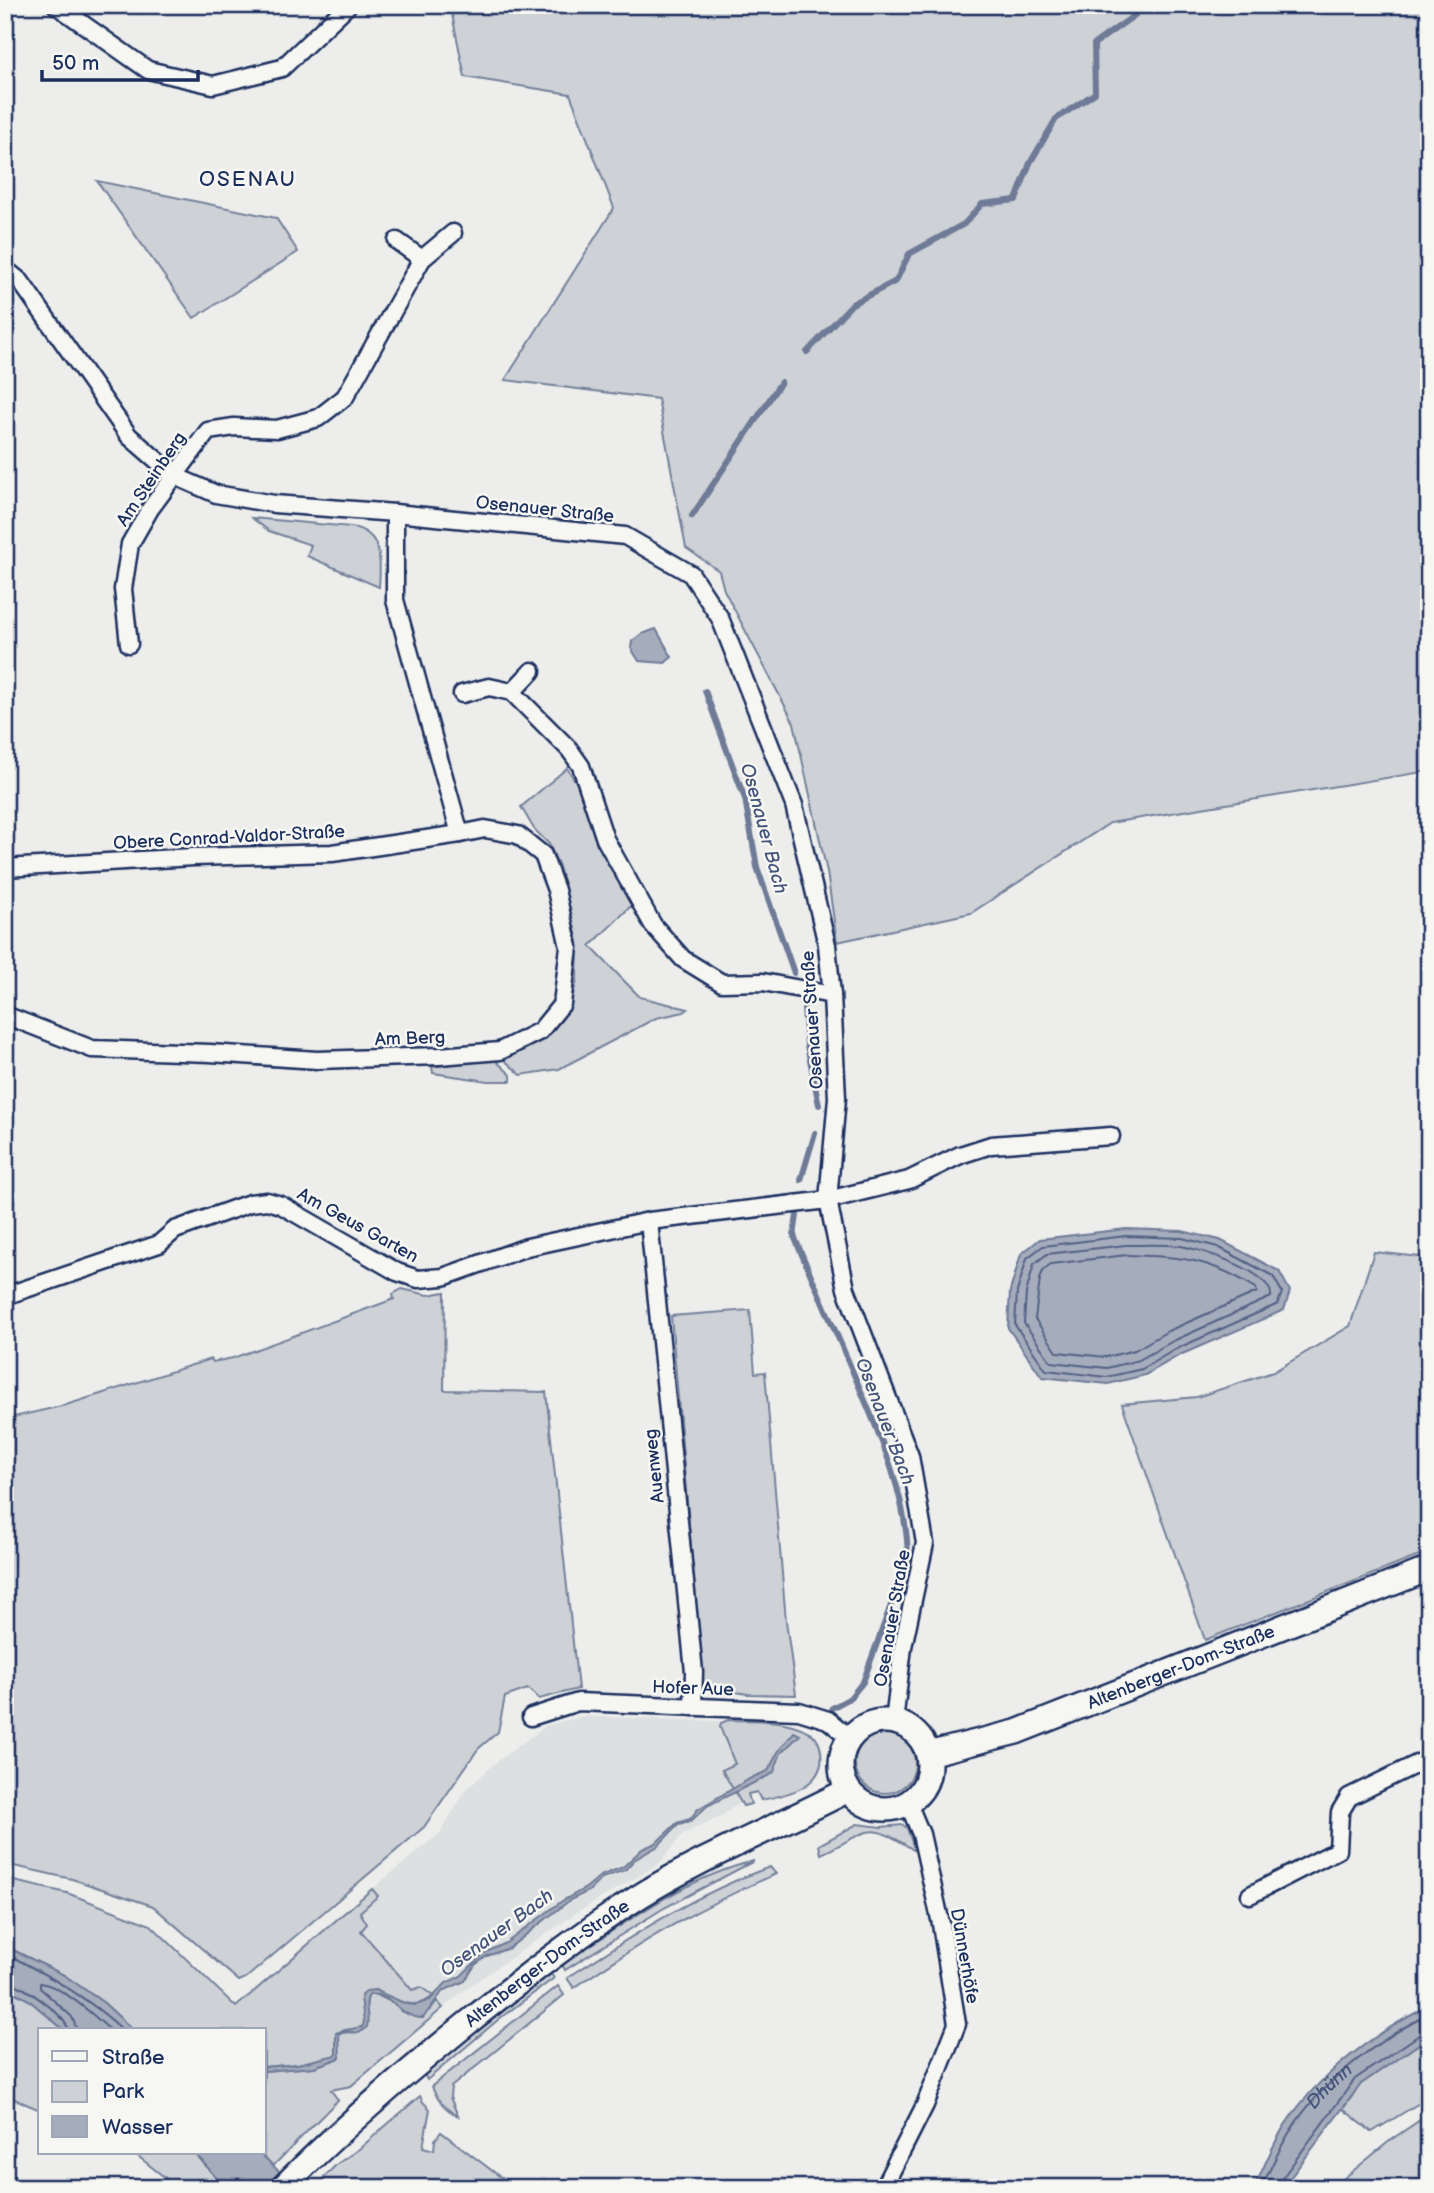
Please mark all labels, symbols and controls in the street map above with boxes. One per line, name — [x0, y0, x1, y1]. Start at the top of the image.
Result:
scale bar — [42, 38, 198, 82]
text: 50 m — [52, 51, 99, 76]
district label: OSENAU — [199, 167, 297, 192]
street label: Am Steinberg — [112, 428, 191, 530]
street label: Osenauer Straße — [475, 492, 615, 527]
water label: Osenauer Bach — [735, 761, 792, 896]
street label: Obere Conrad-Valdor-Straße — [113, 821, 346, 854]
street label: Osenauer Straße — [797, 950, 828, 1090]
street label: Am Berg — [375, 1027, 446, 1050]
street label: Am Geus Garten — [294, 1184, 422, 1267]
water label: Osenauer Bach — [850, 1355, 919, 1488]
street label: Auenweg — [640, 1428, 669, 1504]
street label: Osenauer Straße — [870, 1548, 915, 1688]
street label: Altenberger-Dom-Straße — [1084, 1621, 1278, 1714]
street label: Hofer Aue — [652, 1677, 735, 1700]
water label: Osenauer Bach — [436, 1884, 558, 1982]
street label: Altenberger-Dom-Straße — [461, 1895, 634, 2032]
street label: Dünnerhöfe — [946, 1907, 983, 2006]
legend — [38, 2028, 266, 2154]
text: Straße — [102, 2045, 164, 2070]
water label: Dhünn — [1302, 2059, 1358, 2114]
text: Park — [102, 2079, 145, 2104]
text: Wasser — [102, 2115, 173, 2140]

